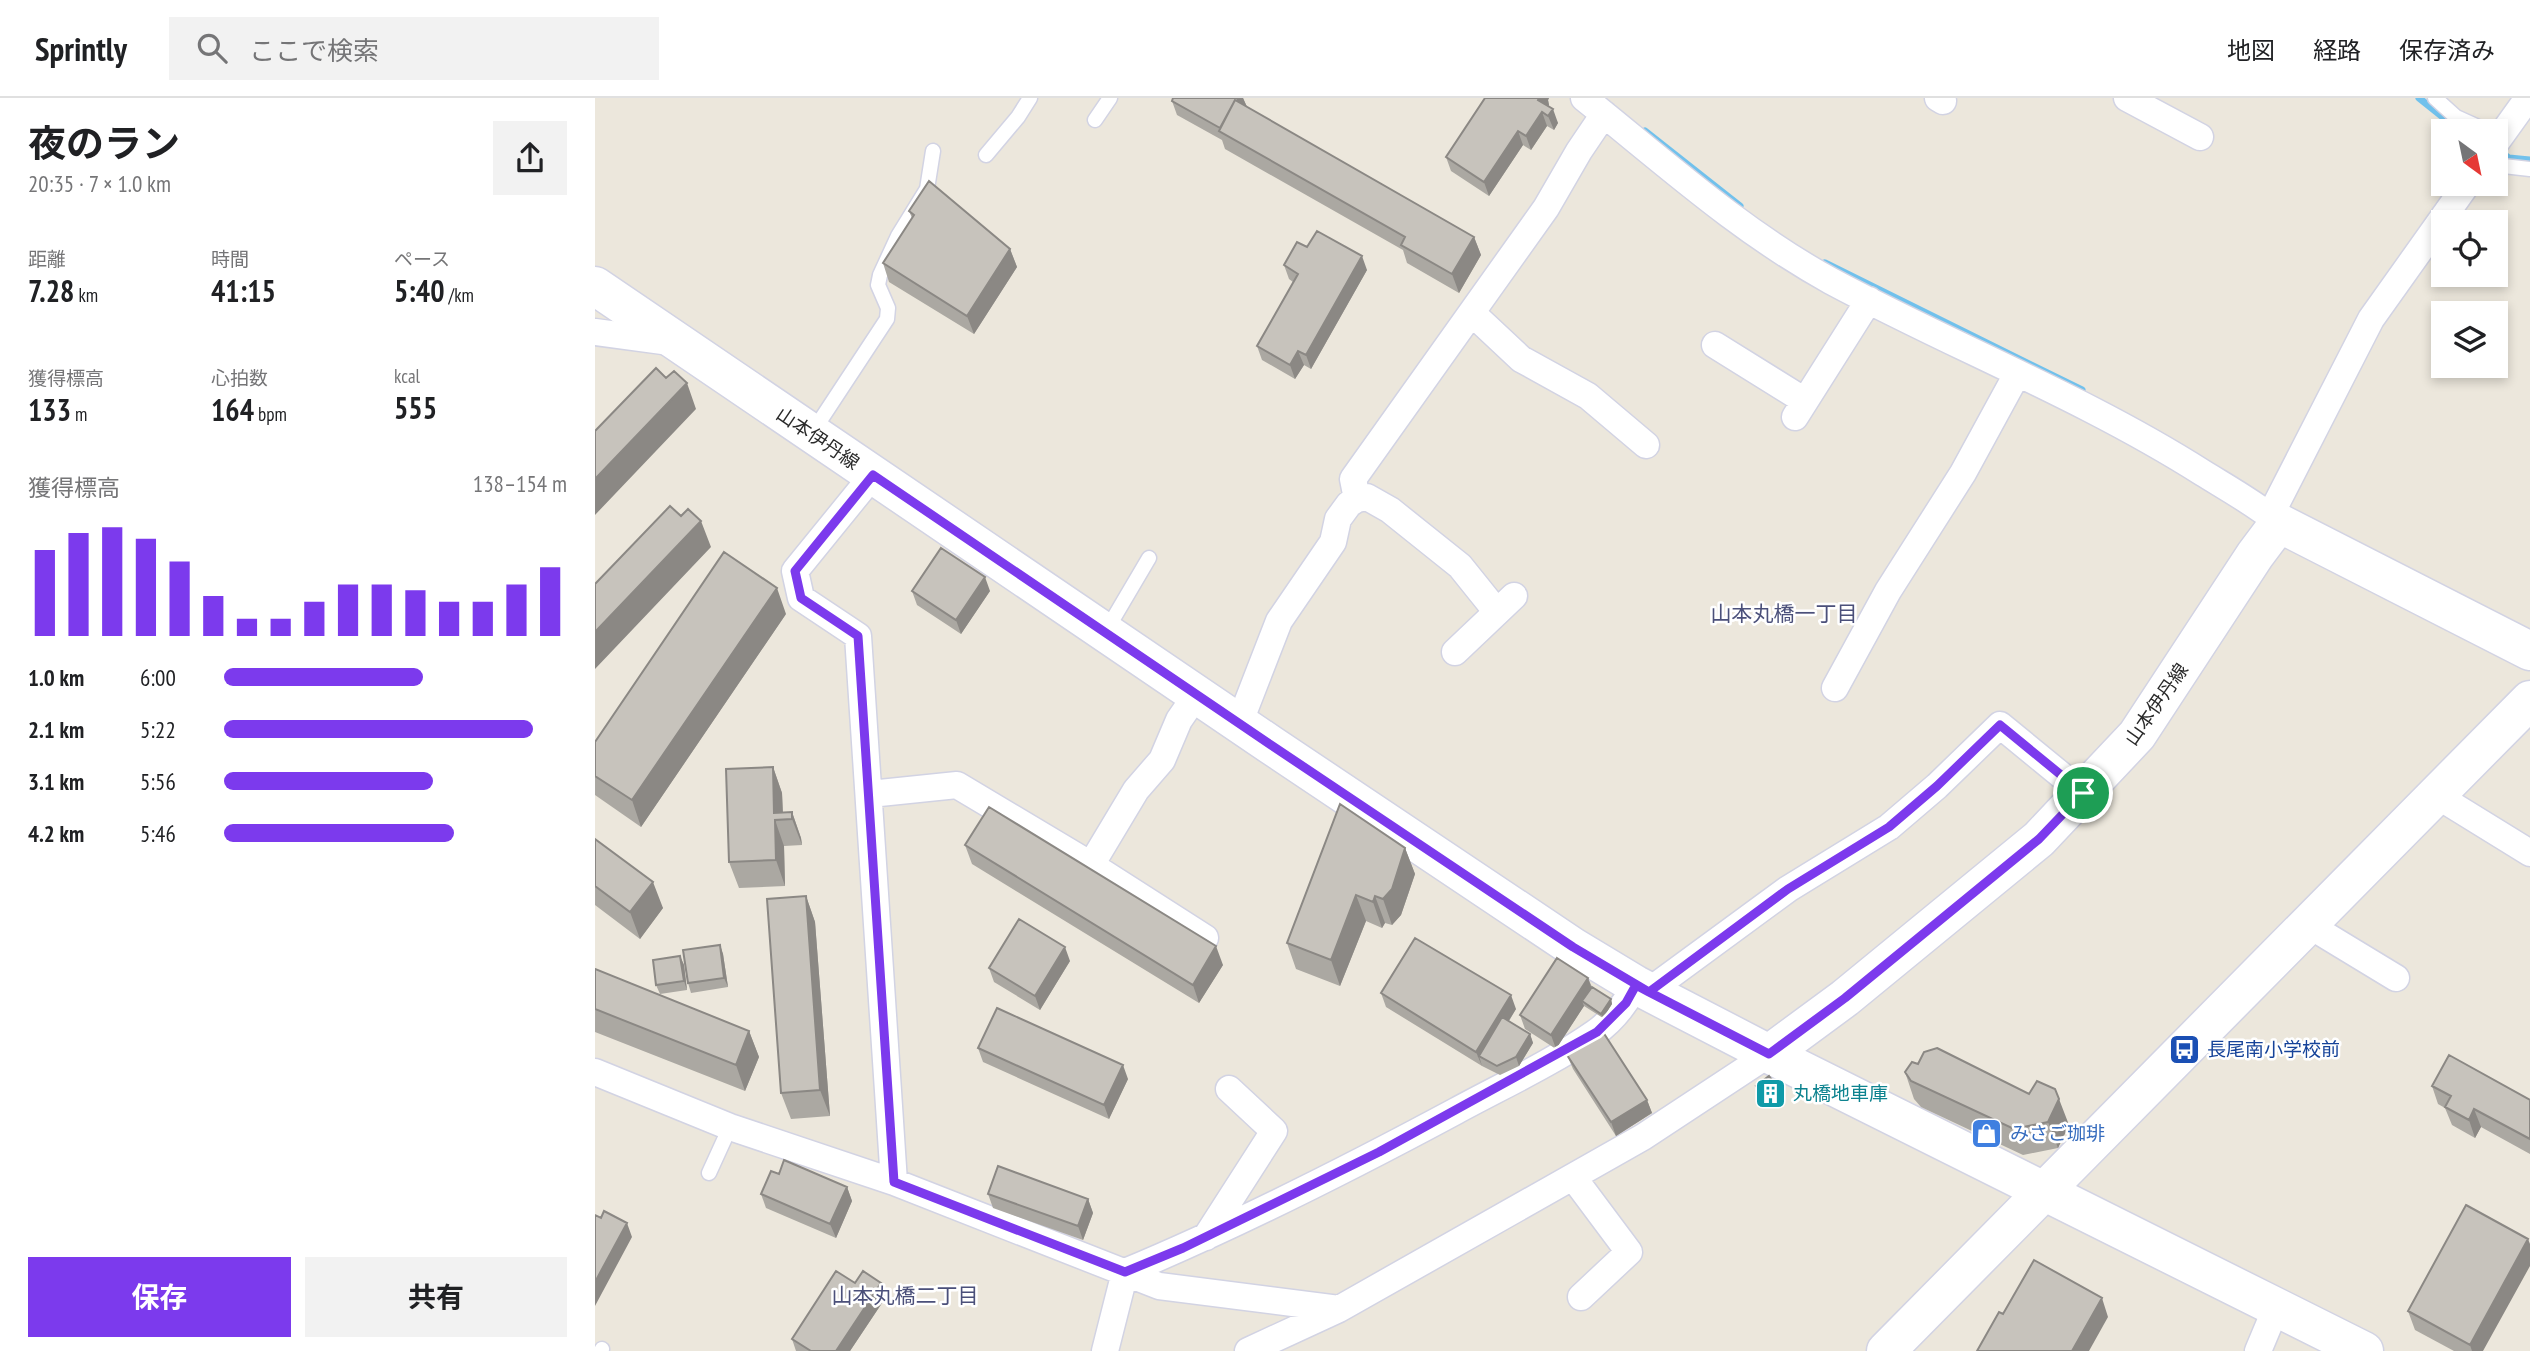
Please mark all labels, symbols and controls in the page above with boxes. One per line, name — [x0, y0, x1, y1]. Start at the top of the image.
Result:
search box — [169, 17, 659, 80]
text: Sprintly — [35, 27, 127, 70]
icon: search — [193, 29, 231, 67]
text: ここで検索 — [249, 34, 379, 67]
text: 地図 — [2227, 35, 2275, 66]
text: 経路 — [2313, 35, 2361, 66]
text: 保存済み — [2399, 35, 2495, 66]
text: 夜のラン — [28, 118, 180, 167]
north arrow — [2431, 119, 2508, 196]
map controls — [2431, 119, 2508, 378]
button: share — [493, 121, 567, 195]
text: 20:35 · 7 × 1.0 km — [28, 169, 171, 198]
button: locate — [2431, 210, 2508, 287]
text: 距離 — [28, 247, 66, 271]
text: 時間 — [211, 247, 249, 271]
text: ペース — [394, 247, 450, 271]
text: 7.28 — [28, 271, 74, 310]
text: 41:15 — [211, 271, 276, 310]
text: 5:40 — [394, 271, 445, 310]
text: km — [74, 283, 98, 307]
text: /km — [445, 283, 474, 307]
button: layers — [2431, 301, 2508, 378]
text: kcal — [394, 364, 420, 388]
text: 獲得標高 — [28, 366, 104, 390]
text: 心拍数 — [211, 366, 268, 390]
text: 555 — [394, 388, 437, 427]
text: 133 — [28, 390, 71, 429]
text: 164 — [211, 390, 254, 429]
street label: 山本伊丹線 — [772, 401, 864, 475]
text: m — [71, 402, 87, 426]
text: bpm — [254, 402, 287, 426]
text: 138–154 m — [473, 469, 567, 498]
text: 獲得標高 — [28, 473, 120, 502]
district label: 山本丸橋一丁目 — [1711, 600, 1858, 627]
street label: 山本伊丹線 — [2119, 658, 2193, 750]
text: 1.0 km — [28, 663, 84, 692]
text: 6:00 — [140, 663, 176, 692]
text: 2.1 km — [28, 715, 84, 744]
text: 5:22 — [140, 715, 176, 744]
pin — [2053, 763, 2113, 823]
text: 3.1 km — [28, 767, 84, 796]
text: 5:56 — [140, 767, 176, 796]
icon: arrive — [2064, 774, 2102, 812]
text: 4.2 km — [28, 819, 84, 848]
text: 5:46 — [140, 819, 176, 848]
bus stop icon: 長尾南小学校前 — [2167, 1032, 2201, 1066]
place label: 長尾南小学校前 — [2207, 1037, 2340, 1061]
building icon: 丸橋地車庫 — [1753, 1076, 1787, 1110]
place label: 丸橋地車庫 — [1793, 1081, 1888, 1105]
shop icon: みさご珈琲 — [1970, 1116, 2004, 1150]
place label: みさご珈琲 — [2010, 1121, 2105, 1145]
button: 保存 — [28, 1257, 291, 1337]
button: 共有 — [305, 1257, 567, 1337]
district label: 山本丸橋二丁目 — [832, 1282, 979, 1309]

